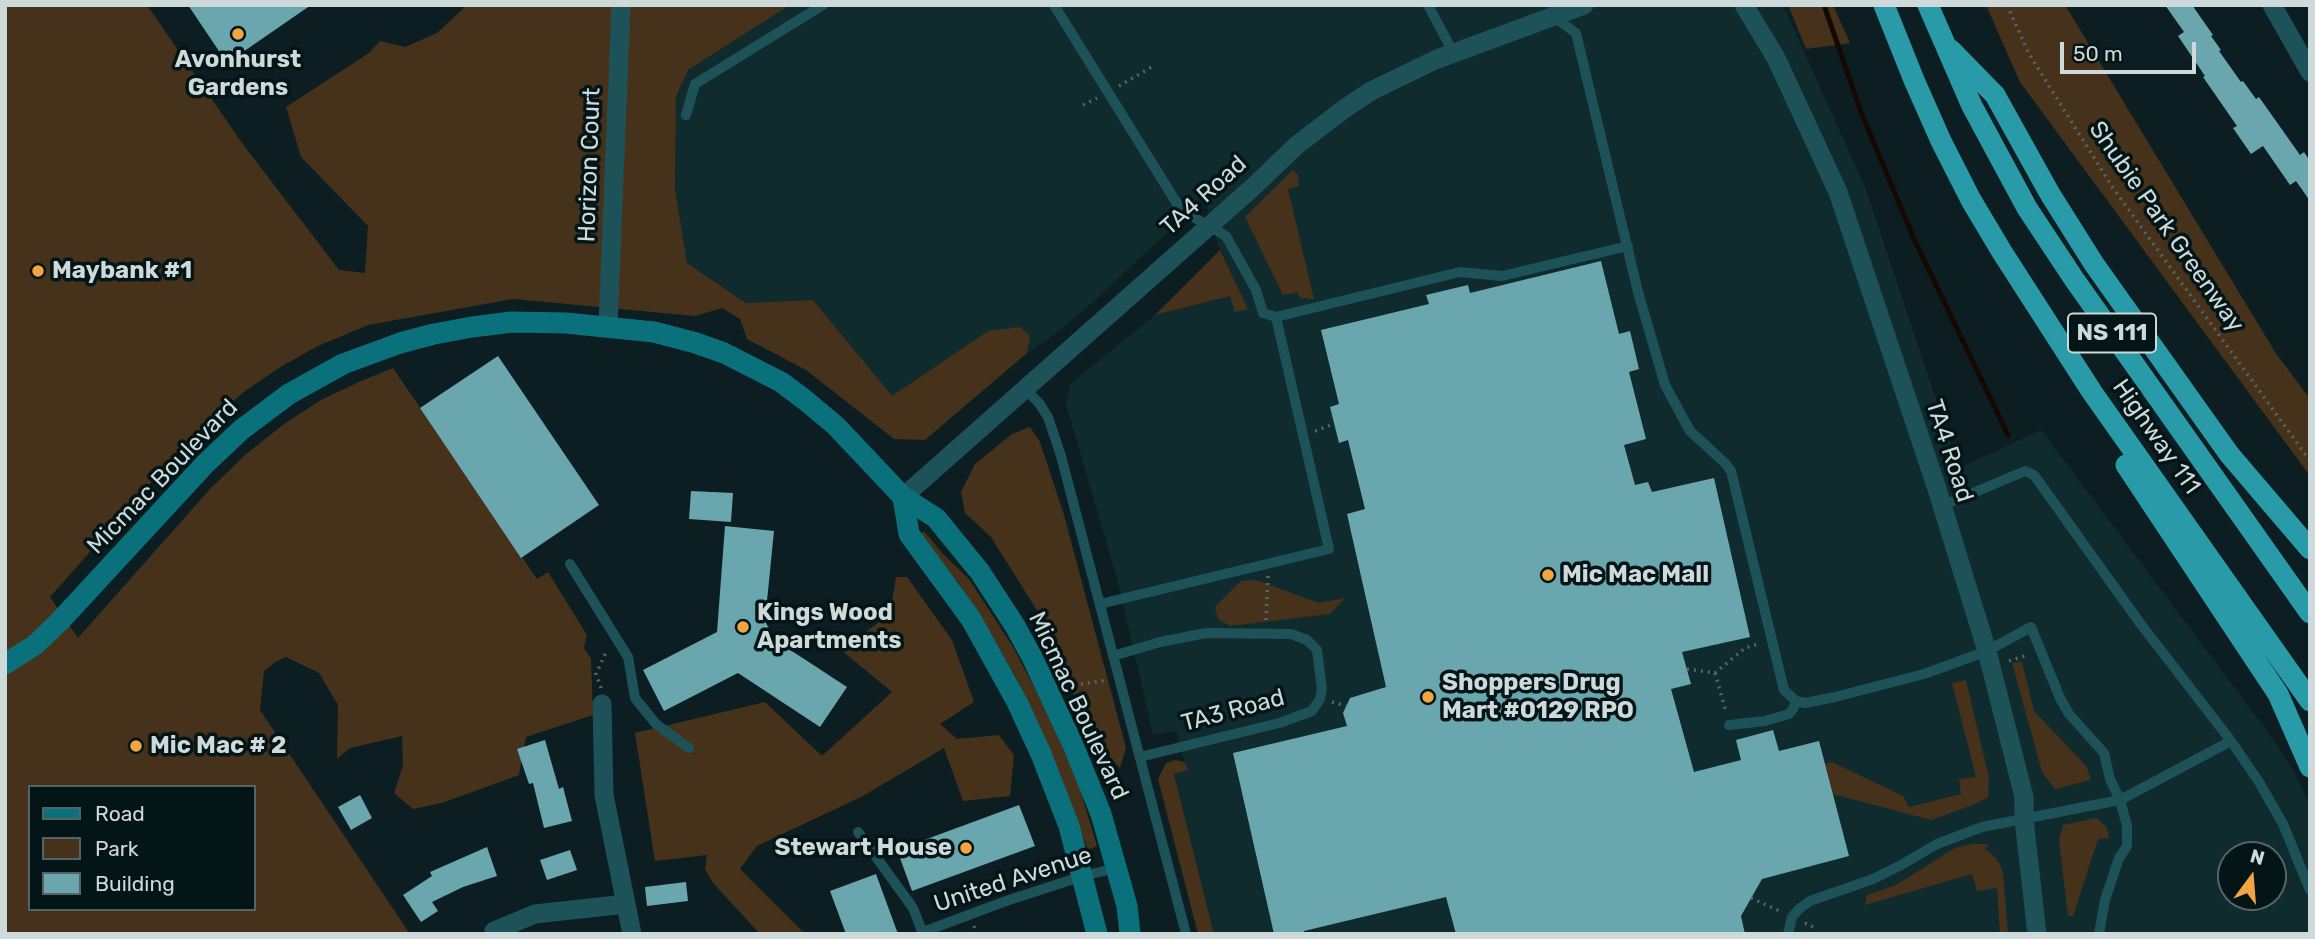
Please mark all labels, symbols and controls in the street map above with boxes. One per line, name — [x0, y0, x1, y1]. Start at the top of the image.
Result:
marker: Avonhurst Gardens — [230, 26, 246, 42]
scale bar — [2063, 28, 2200, 72]
text: 50 m — [2073, 41, 2123, 66]
place label: Avonhurst Gardens — [175, 46, 301, 102]
street label: Horizon Court — [573, 87, 607, 243]
street label: Shubie Park Greenway — [2082, 116, 2250, 338]
street label: TA4 Road — [1155, 150, 1253, 242]
place label: Maybank #1 — [52, 257, 192, 285]
marker: Maybank #1 — [30, 263, 46, 279]
road number: NS 111 — [2068, 314, 2156, 352]
street label: Highway 111 — [2106, 374, 2206, 500]
street label: Micmac Boulevard — [82, 394, 244, 560]
street label: TA4 Road — [1919, 396, 1979, 506]
place label: Mic Mac Mall — [1562, 561, 1709, 589]
marker: Mic Mac Mall — [1540, 567, 1556, 583]
place label: Kings Wood Apartments — [757, 599, 902, 655]
street label: Micmac Boulevard — [1022, 607, 1134, 805]
marker: Kings Wood Apartments — [735, 619, 751, 635]
place label: Shoppers Drug Mart #0129 RPO — [1442, 669, 1634, 725]
street label: TA3 Road — [1178, 683, 1288, 739]
marker: Shoppers Drug Mart #0129 RPO — [1420, 689, 1436, 705]
place label: Mic Mac # 2 — [150, 732, 286, 760]
marker: Mic Mac # 2 — [128, 738, 144, 754]
legend — [28, 785, 256, 911]
text: Road — [95, 801, 145, 826]
place label: Stewart House — [774, 834, 952, 862]
text: Park — [95, 836, 139, 861]
marker: Stewart House — [958, 840, 974, 856]
street label: United Avenue — [930, 841, 1096, 919]
north arrow — [2217, 841, 2287, 911]
text: N — [2248, 844, 2267, 870]
text: Building — [95, 871, 175, 896]

